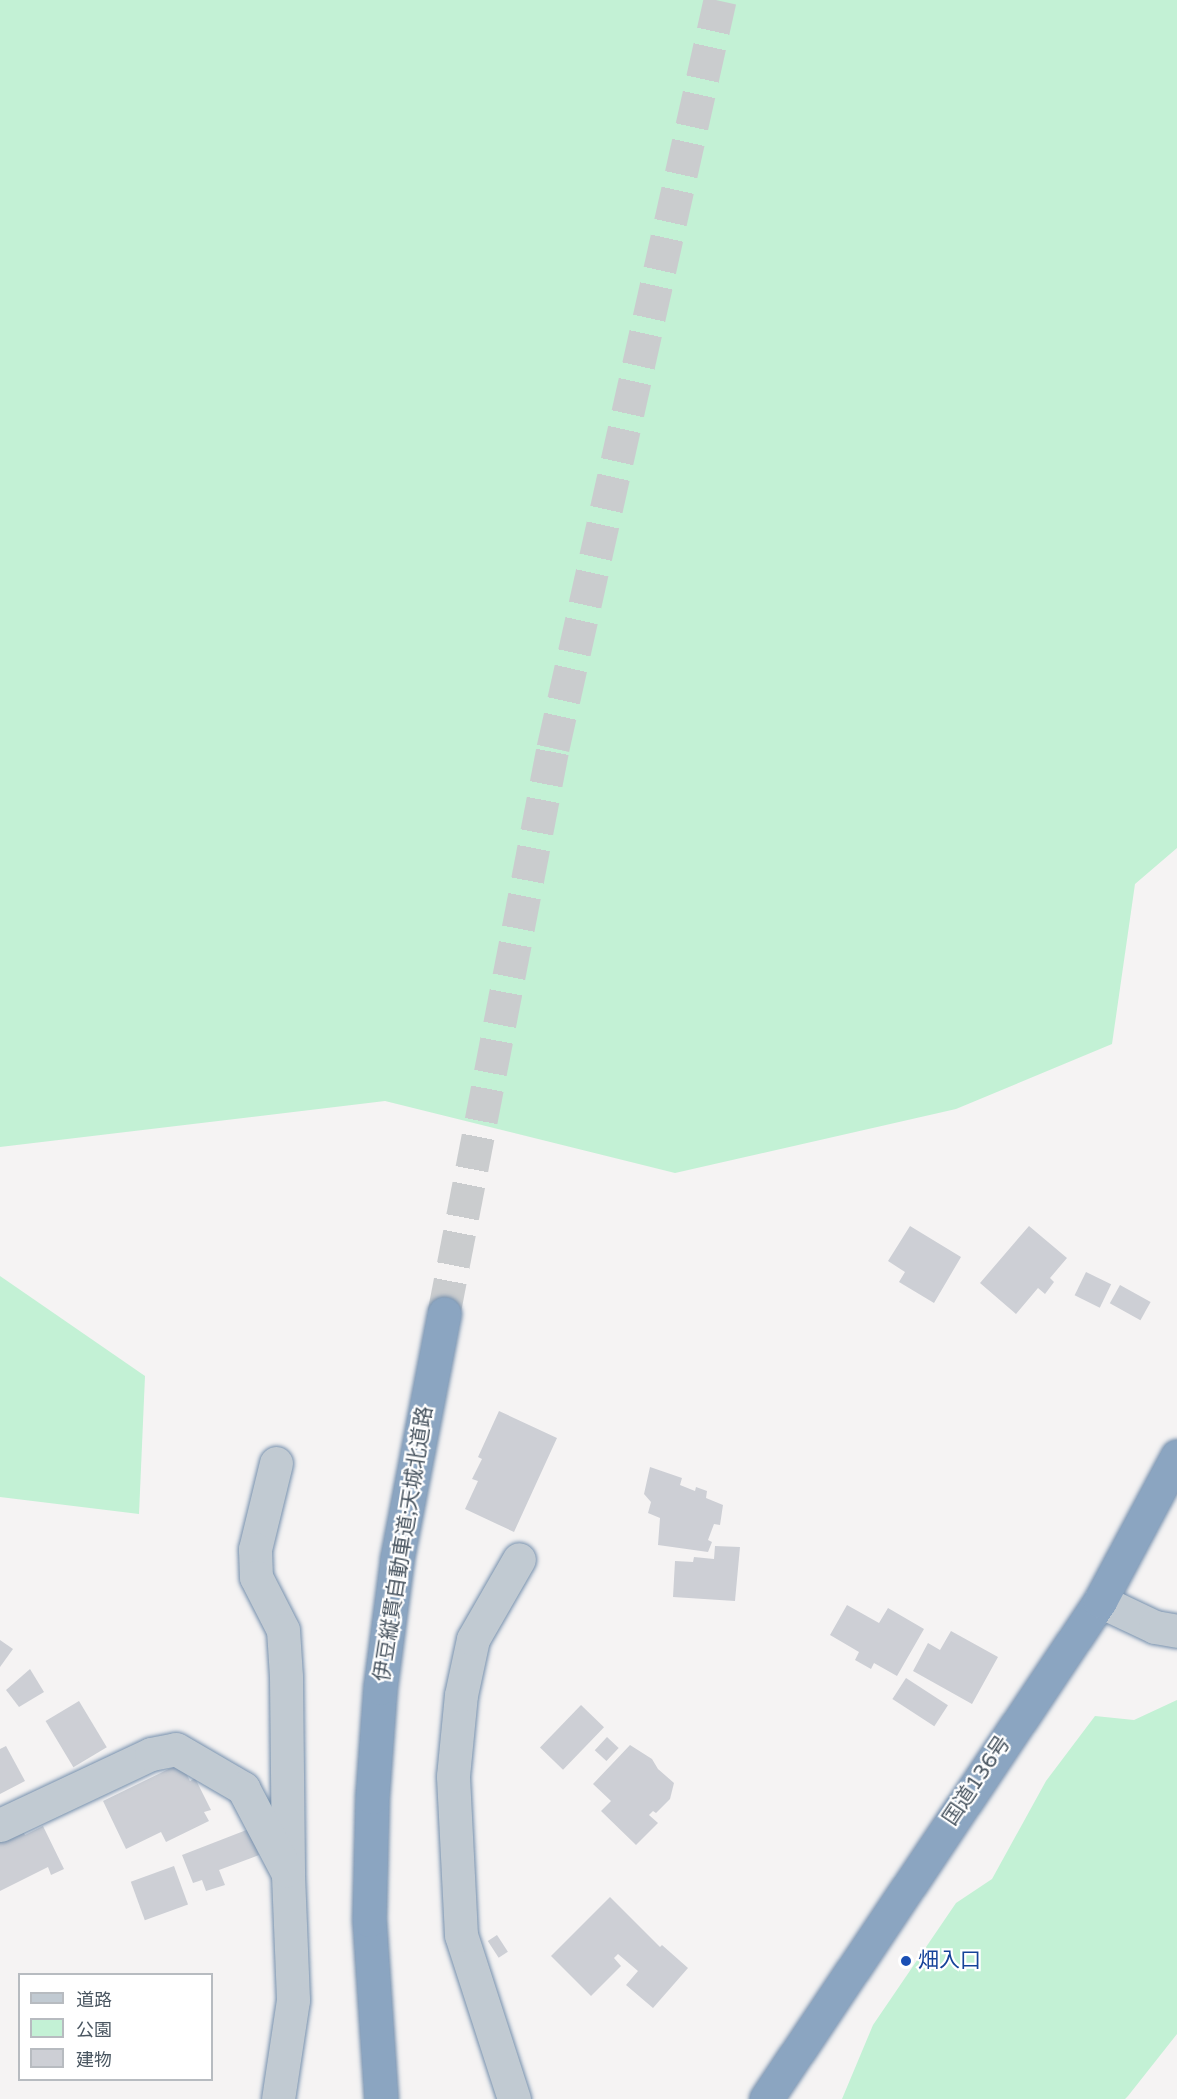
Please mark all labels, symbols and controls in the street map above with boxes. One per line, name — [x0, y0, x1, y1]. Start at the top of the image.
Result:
street label: 伊豆縦貫自動車道;天城北道路 — [370, 1405, 438, 1683]
street label: 国道136号 — [938, 1731, 1016, 1831]
place label: 畑入口 — [918, 1948, 981, 1974]
marker: 畑入口 — [899, 1954, 913, 1968]
legend — [18, 1973, 213, 2081]
text: 道路 — [76, 1989, 112, 2011]
text: 公園 — [76, 2019, 112, 2041]
text: 建物 — [76, 2049, 112, 2071]

